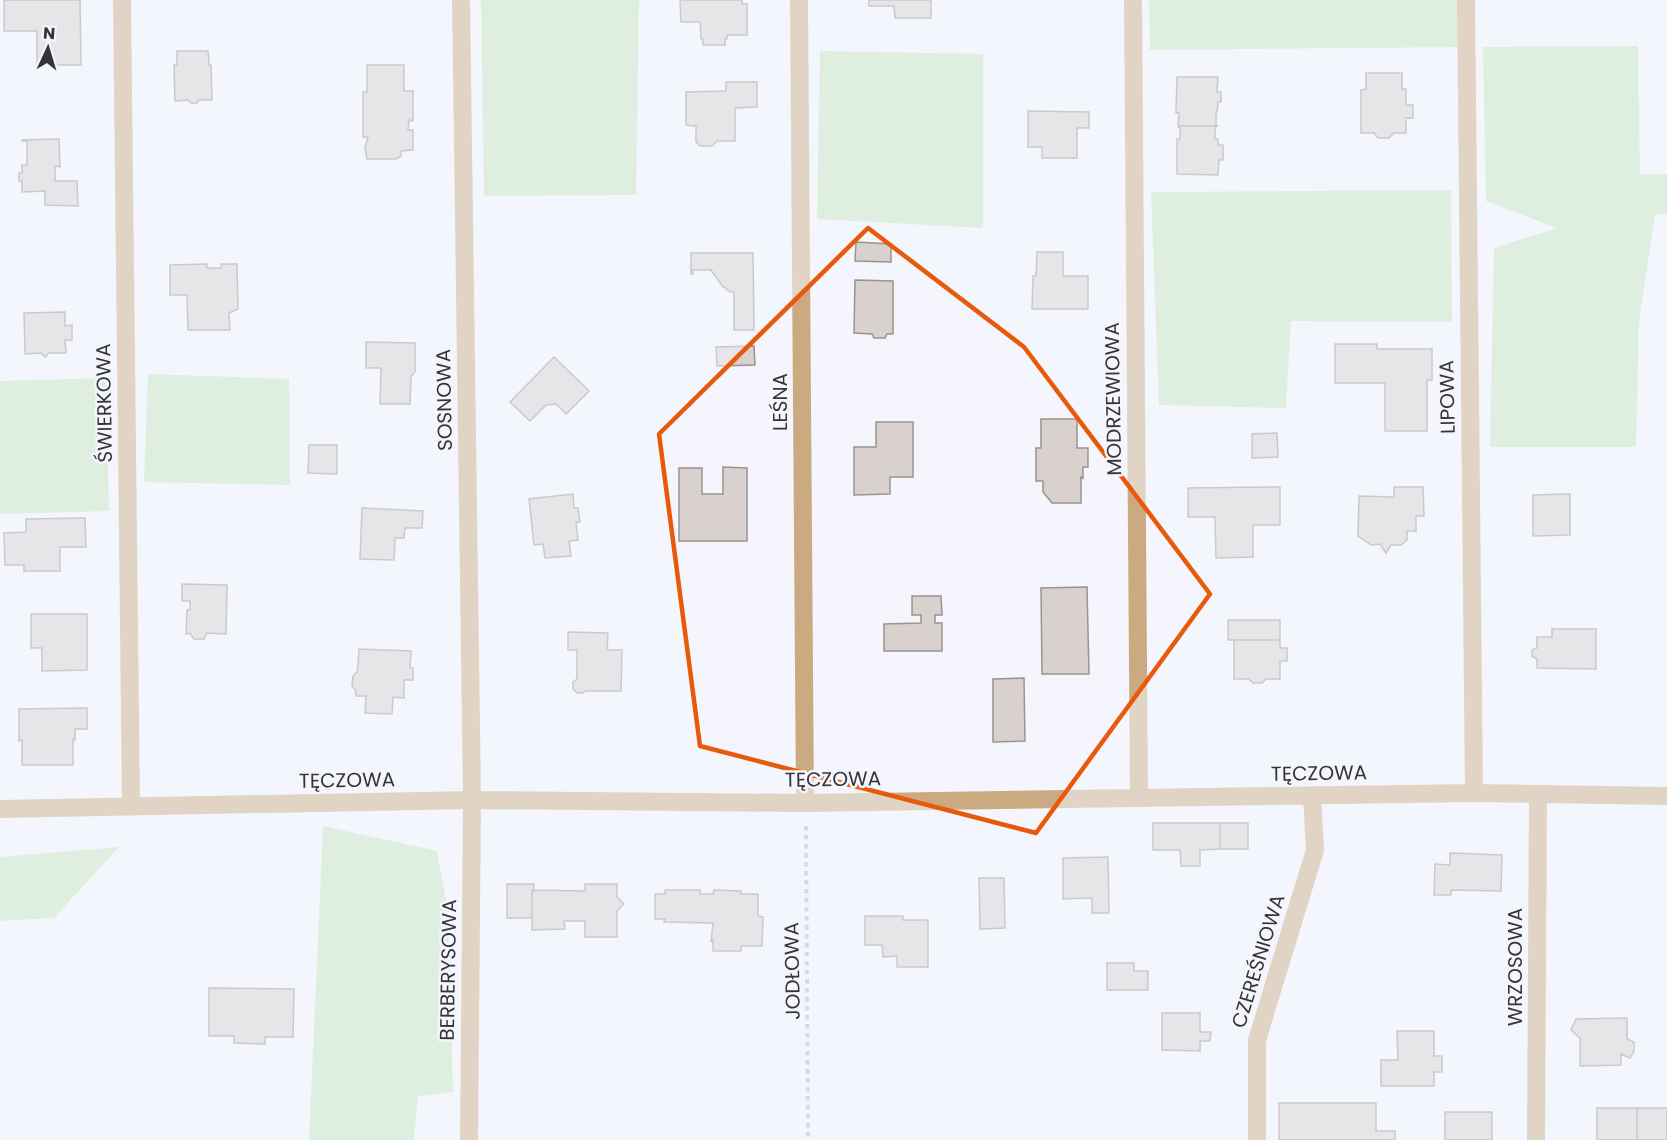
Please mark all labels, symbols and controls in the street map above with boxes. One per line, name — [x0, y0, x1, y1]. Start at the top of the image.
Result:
north arrow — [18, 18, 78, 78]
text: N — [42, 22, 56, 45]
street label: MODRZEWIOWA — [1098, 322, 1128, 476]
street label: ŚWIERKOWA — [89, 343, 119, 463]
street label: SOSNOWA — [429, 349, 459, 451]
street label: LIPOWA — [1432, 360, 1462, 434]
street label: LEŚNA — [766, 373, 794, 431]
street label: TĘCZOWA — [1271, 758, 1367, 788]
street label: TĘCZOWA — [785, 764, 881, 794]
street label: TĘCZOWA — [299, 765, 395, 795]
street label: CZEREŚNIOWA — [1224, 891, 1292, 1031]
street label: BERBERYSOWA — [433, 899, 463, 1041]
street label: WRZOSOWA — [1501, 908, 1529, 1026]
street label: JODŁOWA — [777, 922, 807, 1020]

